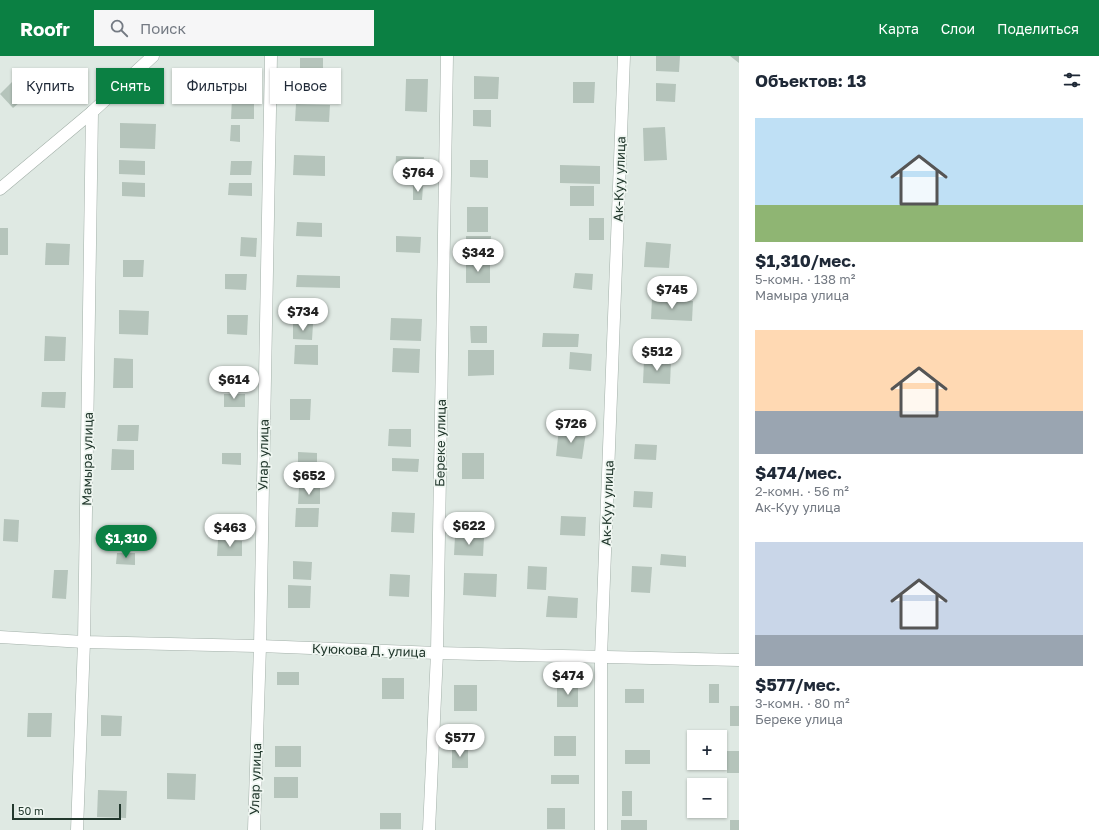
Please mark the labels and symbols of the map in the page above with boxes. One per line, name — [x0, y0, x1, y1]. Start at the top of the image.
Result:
street label: Ак-Куу улица — [610, 136, 628, 222]
pin: $764 — [394, 159, 442, 193]
pin: $342 — [454, 239, 502, 273]
pin: $745 — [648, 276, 696, 310]
pin: $734 — [279, 298, 327, 332]
pin: $512 — [633, 338, 681, 372]
pin: $614 — [210, 366, 258, 400]
street label: Береке улица — [431, 399, 449, 487]
pin: $726 — [547, 410, 595, 444]
street label: Мамыра улица — [78, 412, 96, 506]
street label: Улар улица — [254, 419, 272, 491]
street label: Ак-Куу улица — [598, 460, 616, 546]
pin: $652 — [285, 462, 333, 496]
pin: $622 — [445, 512, 493, 546]
pin: $463 — [206, 514, 254, 548]
pin: $1,310 — [93, 525, 159, 559]
street label: Куюкова Д. улица — [312, 640, 426, 660]
pin: $474 — [544, 662, 592, 696]
pin: $577 — [436, 724, 484, 758]
street label: Улар улица — [246, 743, 264, 815]
scale bar — [12, 802, 121, 821]

